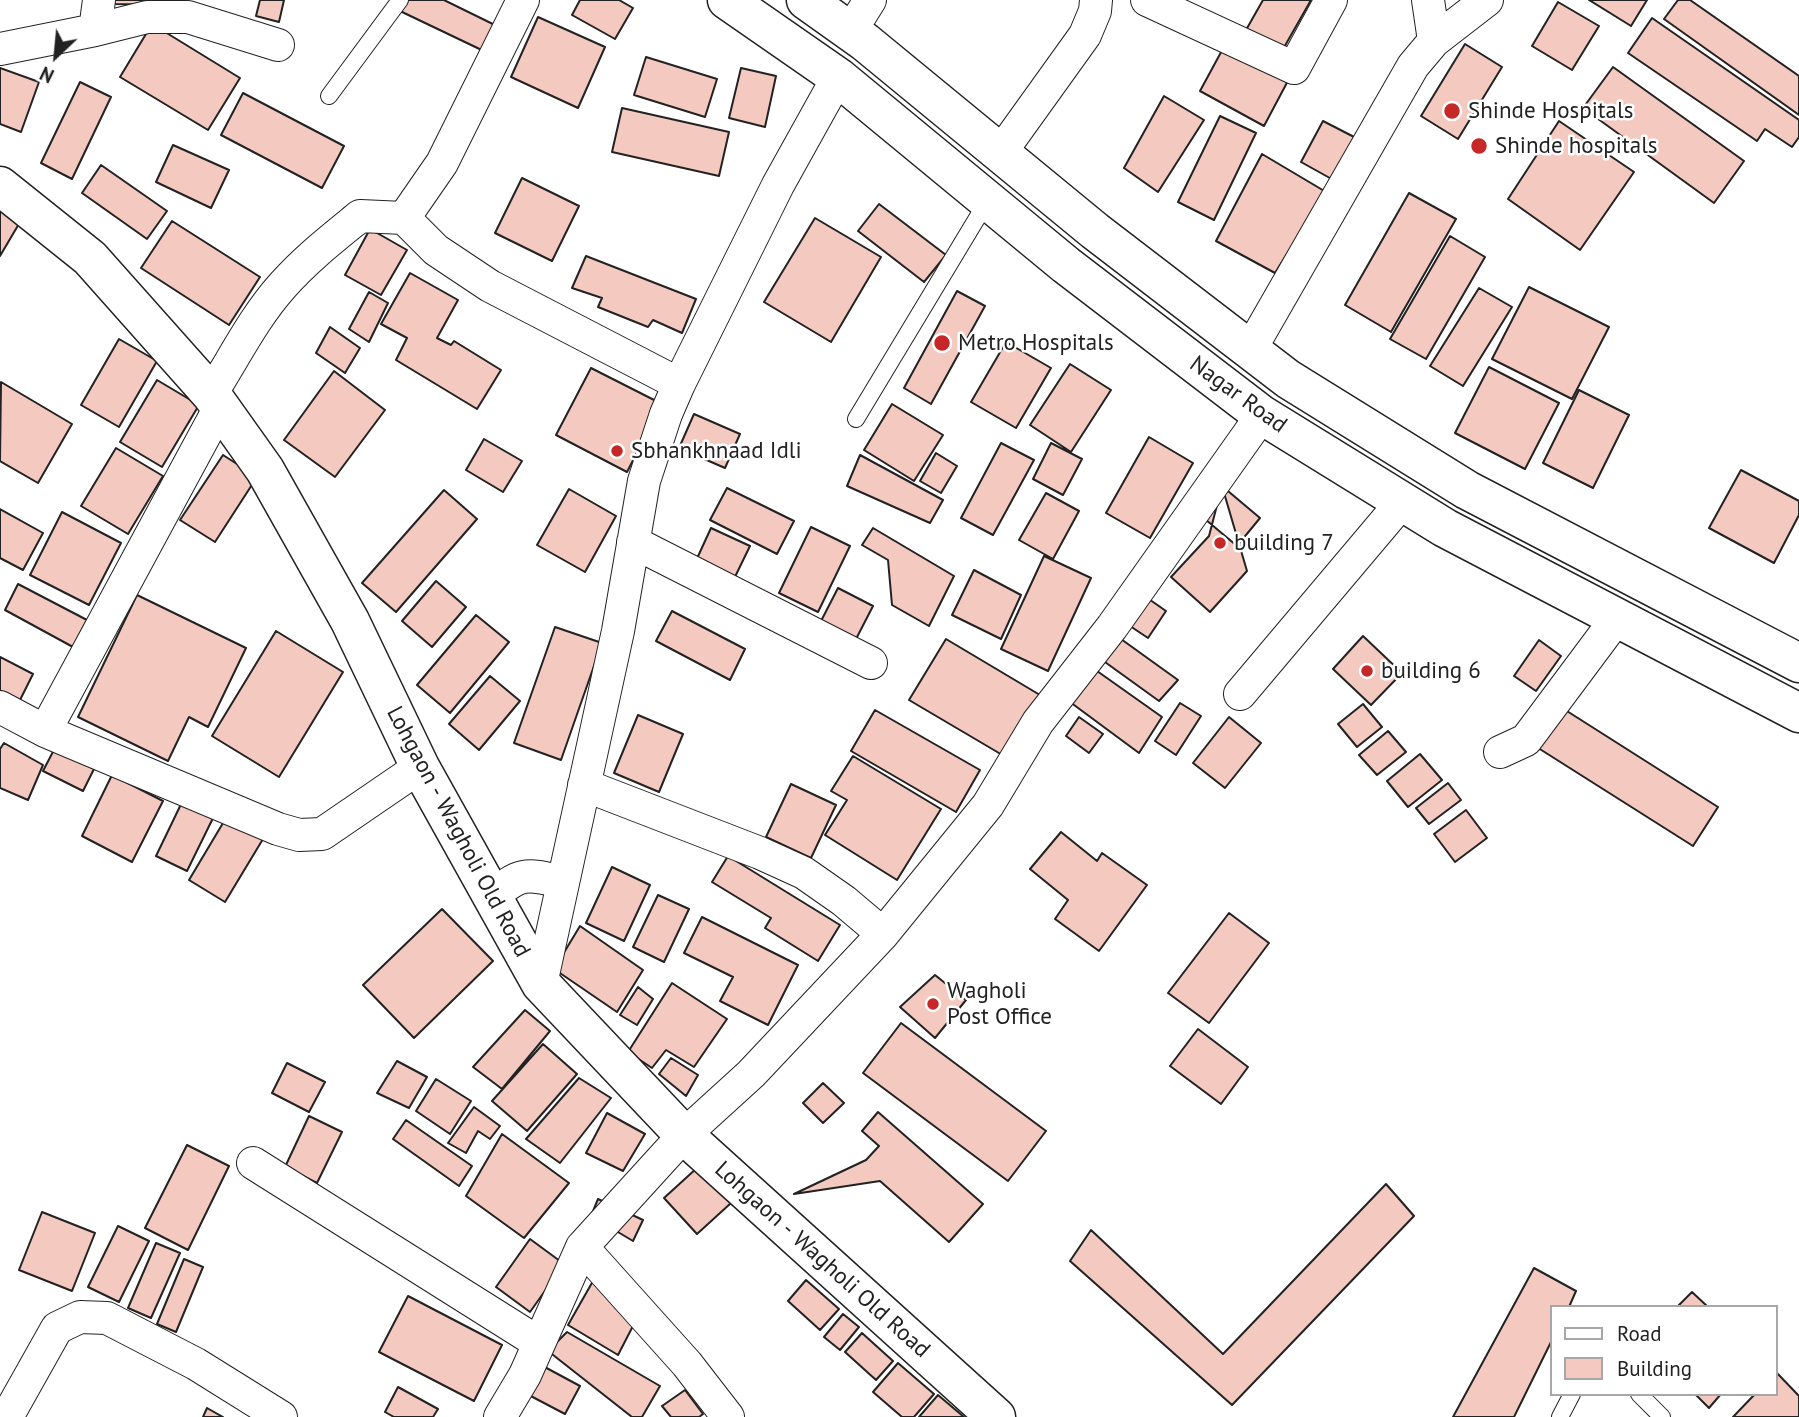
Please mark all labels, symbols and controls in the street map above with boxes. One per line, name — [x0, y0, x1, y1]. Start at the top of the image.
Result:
north arrow — [21, 21, 91, 91]
text: N — [36, 61, 58, 88]
place label: Shinde Hospitals — [1468, 97, 1633, 125]
marker: Shinde Hospitals — [1442, 101, 1462, 121]
place label: Shinde hospitals — [1495, 132, 1658, 160]
marker: Shinde hospitals — [1469, 136, 1489, 156]
place label: Metro Hospitals — [958, 329, 1114, 357]
marker: Metro Hospitals — [932, 333, 952, 353]
street label: Nagar Road — [1184, 351, 1292, 439]
place label: Sbhankhnaad Idli — [631, 437, 802, 465]
marker: Sbhankhnaad Idli — [609, 443, 625, 459]
place label: building 7 — [1234, 529, 1334, 557]
marker: building 7 — [1212, 535, 1228, 551]
place label: building 6 — [1381, 657, 1481, 685]
marker: building 6 — [1359, 663, 1375, 679]
street label: Lohgaon - Wagholi Old Road — [380, 702, 536, 962]
place label: Wagholi Post Office — [947, 977, 1052, 1031]
marker: Wagholi Post Office — [925, 996, 941, 1012]
street label: Lohgaon - Wagholi Old Road — [709, 1156, 935, 1364]
legend — [1550, 1305, 1778, 1396]
text: Road — [1617, 1320, 1661, 1347]
text: Building — [1617, 1355, 1692, 1382]

